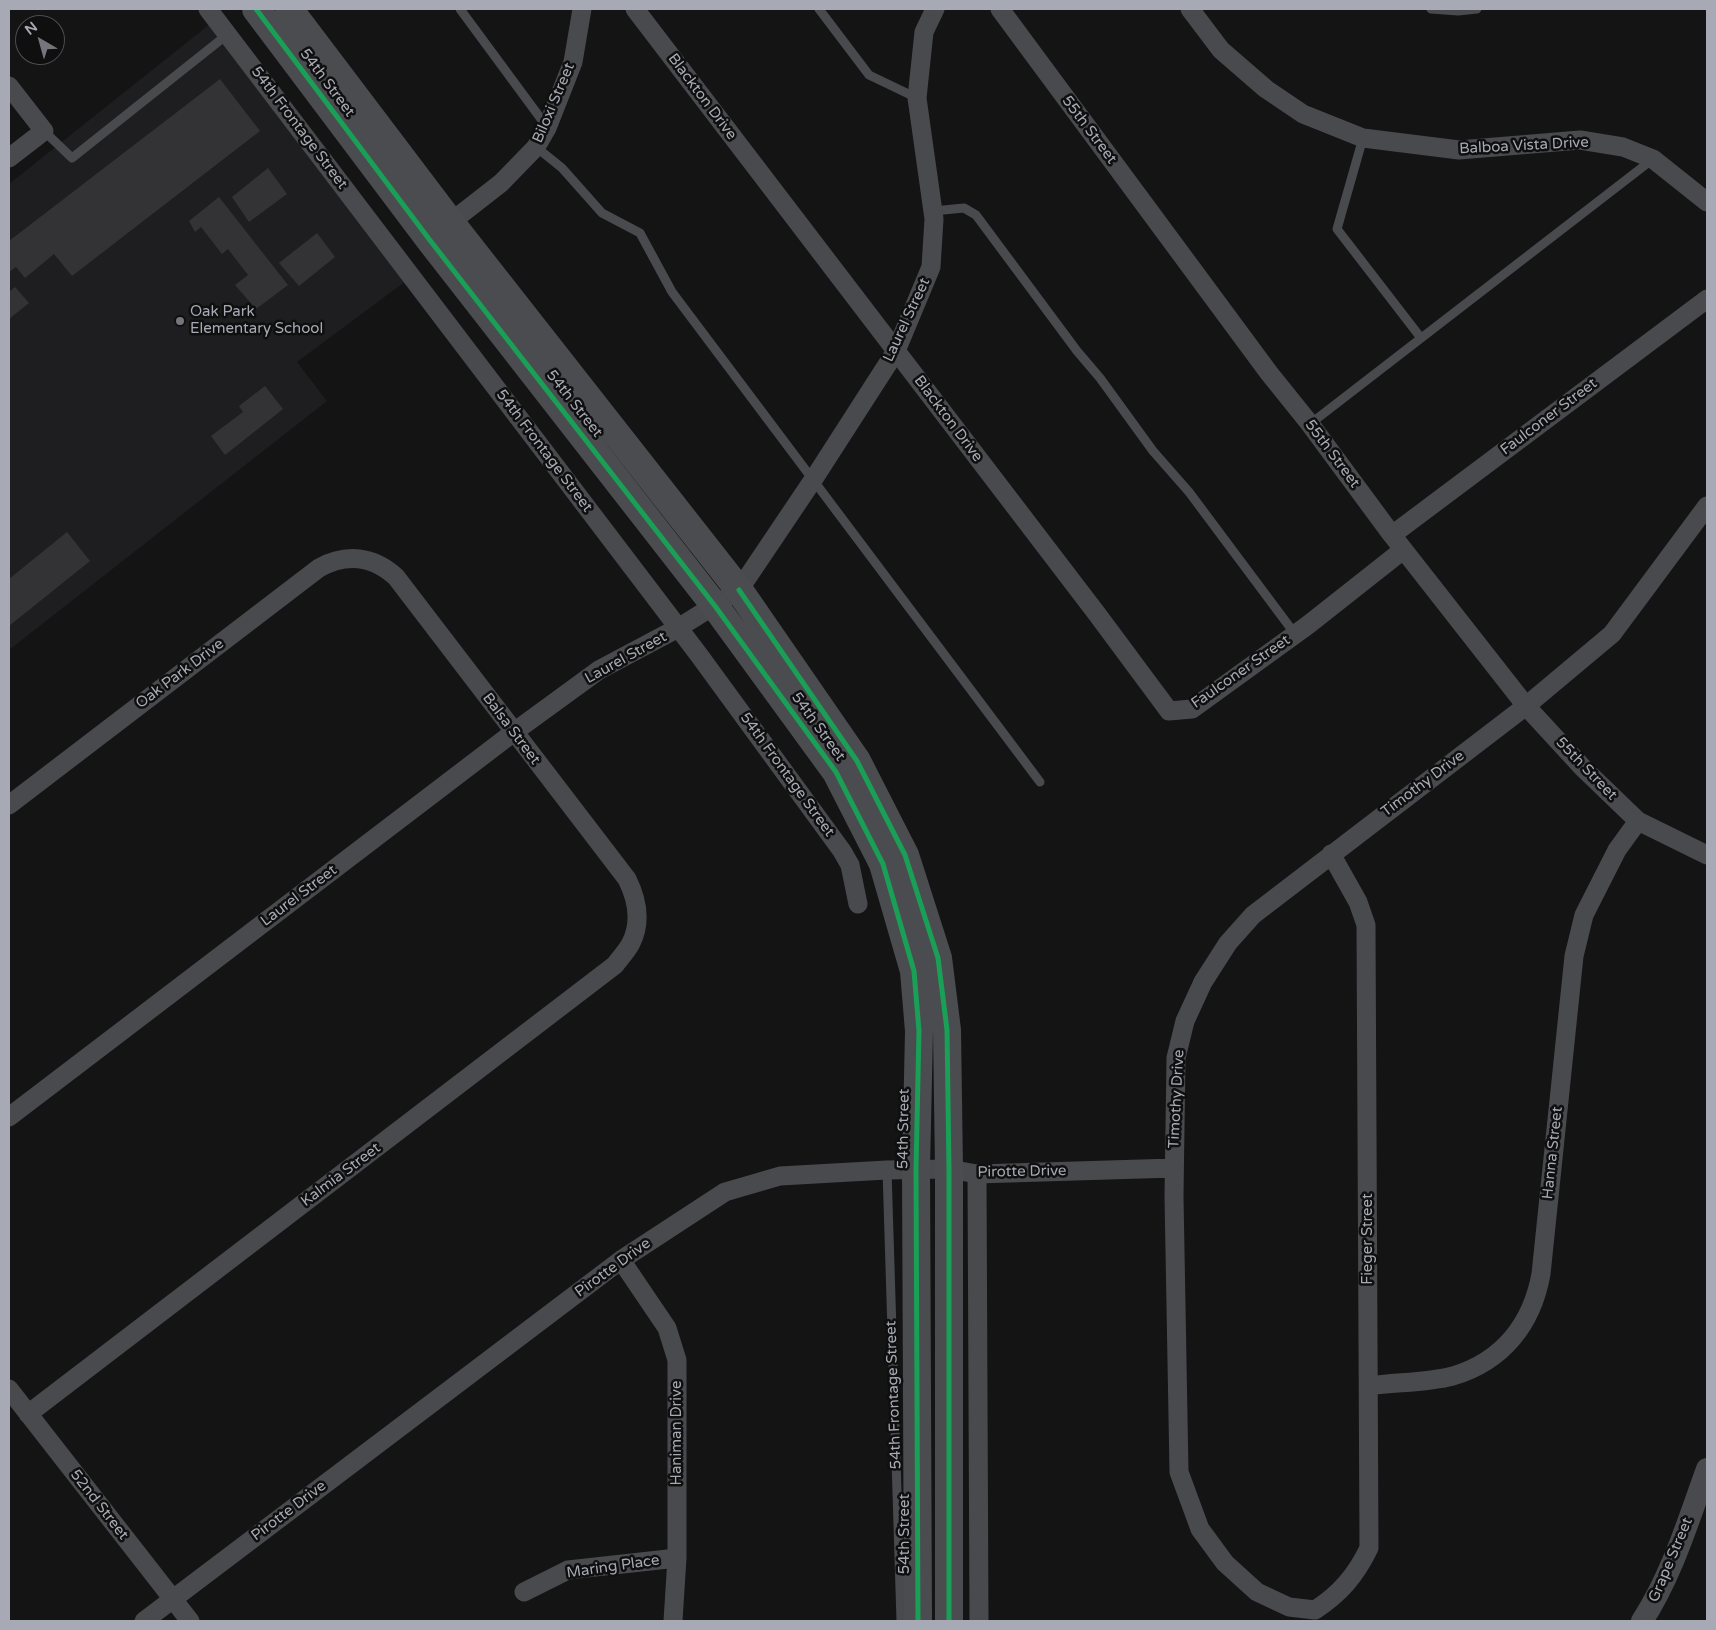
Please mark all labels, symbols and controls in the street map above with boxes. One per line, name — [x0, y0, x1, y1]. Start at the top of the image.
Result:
north arrow — [15, 15, 65, 65]
text: N — [21, 18, 41, 39]
street label: 54th Street — [296, 45, 358, 121]
street label: Blackton Drive — [664, 50, 740, 144]
street label: Biloxi Street — [529, 60, 579, 146]
street label: 54th Frontage Street — [247, 63, 351, 193]
street label: 55th Street — [1058, 92, 1120, 168]
street label: Balboa Vista Drive — [1459, 134, 1589, 158]
street label: Laurel Street — [880, 275, 934, 365]
place label: Oak Park Elementary School — [190, 303, 323, 338]
marker: Oak Park Elementary School — [174, 315, 186, 327]
street label: 54th Street — [542, 367, 606, 441]
street label: Blackton Drive — [910, 372, 986, 466]
street label: Faulconer Street — [1497, 375, 1601, 459]
street label: 54th Frontage Street — [492, 386, 596, 516]
street label: 55th Street — [1301, 416, 1363, 492]
street label: Laurel Street — [582, 628, 670, 688]
street label: Faulconer Street — [1188, 631, 1294, 713]
street label: Oak Park Drive — [132, 635, 228, 713]
street label: 54th Street — [787, 689, 849, 765]
street label: Balsa Street — [478, 690, 544, 768]
street label: 54th Frontage Street — [736, 710, 838, 840]
street label: 55th Street — [1552, 734, 1620, 804]
street label: Timothy Drive — [1378, 747, 1468, 821]
street label: Laurel Street — [257, 862, 341, 930]
street label: Timothy Drive — [1165, 1049, 1189, 1149]
street label: 54th Street — [894, 1089, 914, 1169]
street label: Hanna Street — [1539, 1106, 1567, 1200]
street label: Kalmia Street — [298, 1139, 384, 1211]
street label: Pirotte Drive — [977, 1162, 1067, 1182]
street label: Fieger Street — [1359, 1193, 1377, 1285]
street label: Pirotte Drive — [572, 1235, 654, 1301]
street label: 54th Frontage Street — [882, 1320, 906, 1470]
street label: Haniman Drive — [668, 1381, 686, 1485]
street label: 52nd Street — [66, 1466, 132, 1544]
street label: Pirotte Drive — [248, 1477, 330, 1545]
street label: 54th Street — [896, 1494, 914, 1574]
street label: Grape Street — [1645, 1515, 1697, 1605]
street label: Maring Place — [565, 1552, 661, 1582]

